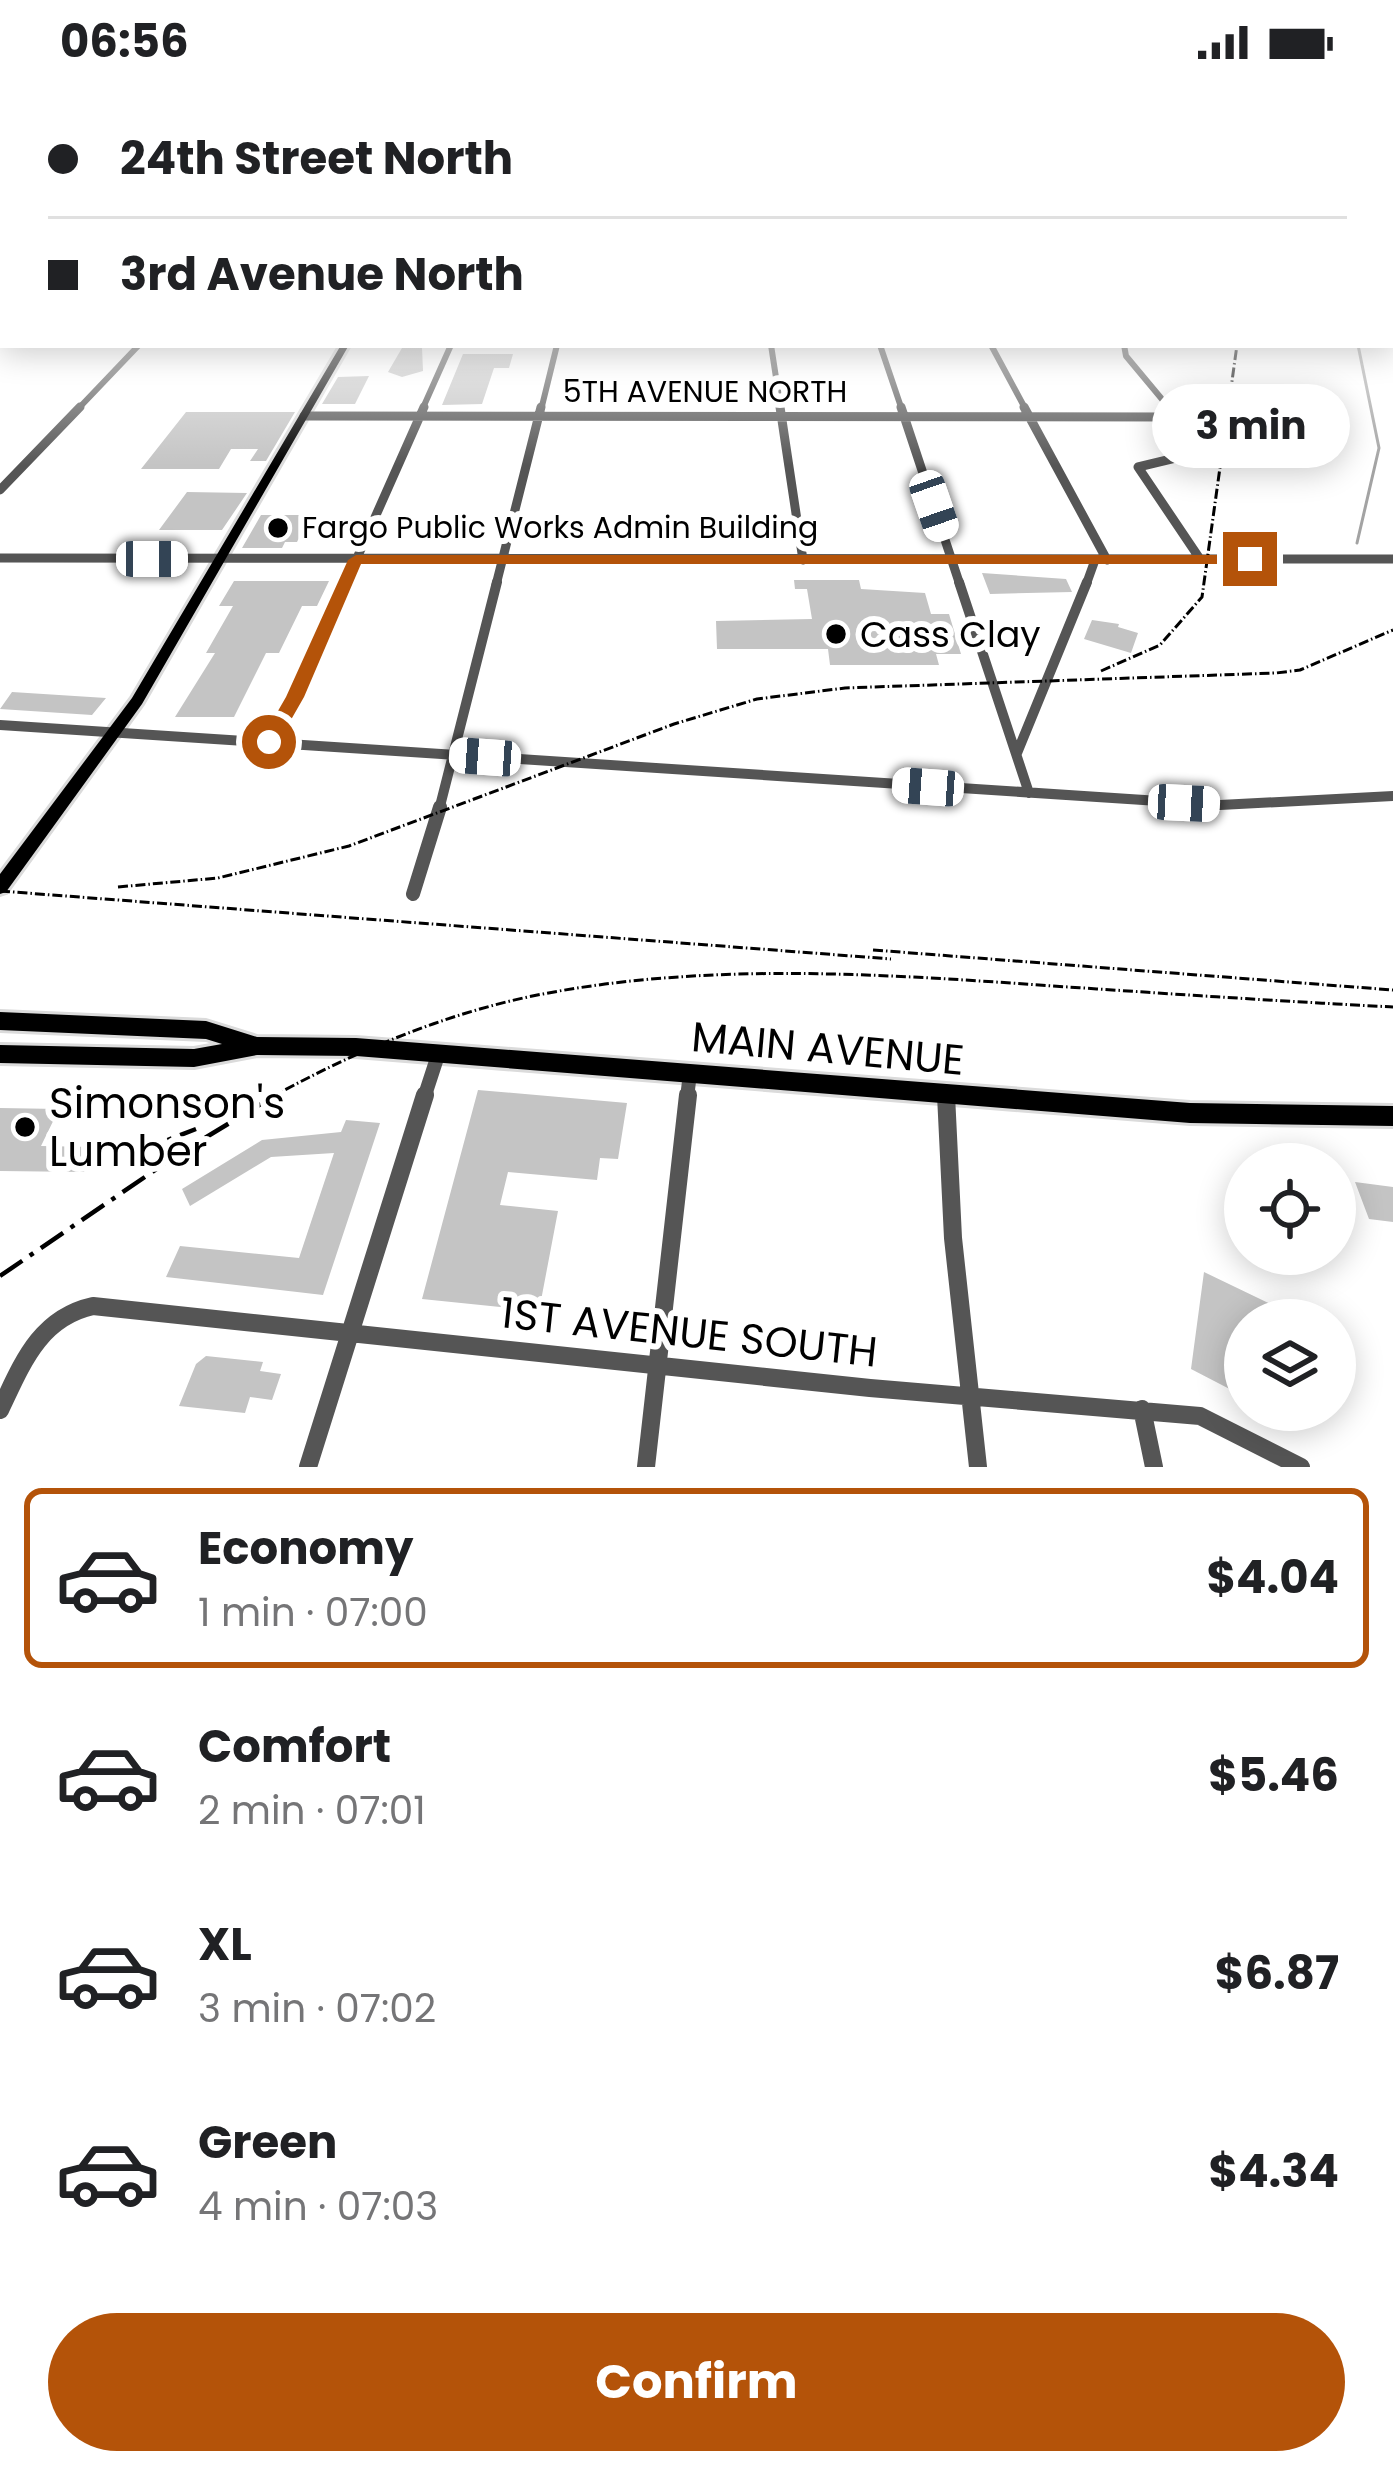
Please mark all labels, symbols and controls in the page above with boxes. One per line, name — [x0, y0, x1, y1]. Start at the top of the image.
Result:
text: 06:56 — [60, 10, 189, 73]
text: 24th Street North — [120, 127, 513, 190]
text: 3rd Avenue North — [120, 243, 524, 306]
street label: 5TH AVENUE NORTH — [563, 370, 847, 413]
callout: 3 min — [1151, 385, 1349, 469]
text: 3 min — [1196, 398, 1306, 453]
car — [905, 466, 963, 546]
place label: Fargo Public Works Admin Building — [302, 506, 818, 549]
marker: Fargo Public Works Admin Building — [265, 515, 291, 541]
route end — [1223, 532, 1277, 586]
car — [116, 541, 188, 577]
place label: Cass Clay — [860, 609, 1041, 660]
marker: Cass Clay — [823, 621, 849, 647]
route start — [242, 715, 296, 769]
car — [448, 737, 522, 777]
car — [891, 767, 965, 807]
car — [1147, 783, 1221, 823]
street label: MAIN AVENUE — [689, 1007, 967, 1090]
place label: Simonson's Lumber — [49, 1074, 285, 1181]
marker: Simonson's Lumber — [12, 1114, 38, 1140]
map controls — [1224, 1143, 1356, 1431]
button: locate — [1224, 1143, 1356, 1275]
street label: 1ST AVENUE SOUTH — [498, 1283, 880, 1382]
button: layers — [1224, 1299, 1356, 1431]
text: Economy — [198, 1517, 413, 1580]
icon: car — [54, 1524, 162, 1632]
text: $4.04 — [1206, 1546, 1339, 1609]
text: 1 min · 07:00 — [198, 1585, 428, 1640]
text: Comfort — [198, 1715, 391, 1778]
icon: car — [54, 1722, 162, 1830]
text: $5.46 — [1208, 1744, 1339, 1807]
text: 2 min · 07:01 — [198, 1783, 426, 1838]
text: XL — [198, 1913, 252, 1976]
icon: car — [54, 1920, 162, 2028]
text: $6.87 — [1215, 1942, 1339, 2005]
text: 3 min · 07:02 — [198, 1981, 436, 2036]
text: Green — [198, 2111, 337, 2174]
icon: car — [54, 2118, 162, 2226]
text: $4.34 — [1209, 2140, 1339, 2203]
text: 4 min · 07:03 — [198, 2179, 438, 2234]
button: Confirm — [48, 2313, 1345, 2451]

